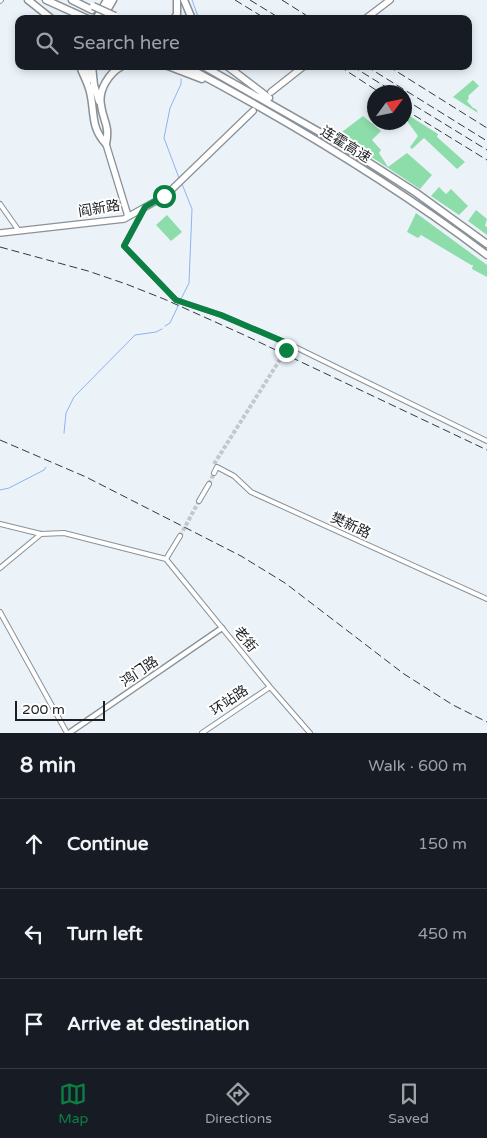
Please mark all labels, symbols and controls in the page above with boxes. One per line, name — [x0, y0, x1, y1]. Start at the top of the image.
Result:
search box — [15, 15, 472, 70]
icon: search — [33, 29, 61, 57]
text: Search here — [73, 32, 180, 54]
north arrow — [367, 85, 412, 130]
street label: 连霍高速 — [317, 122, 374, 166]
route start — [153, 185, 176, 208]
street label: 阎新路 — [77, 197, 121, 220]
route end — [275, 339, 298, 362]
street label: 樊新路 — [328, 509, 373, 542]
street label: 老街 — [230, 623, 261, 656]
street label: 鸿门路 — [117, 653, 161, 690]
street label: 环站路 — [207, 682, 251, 719]
scale bar — [15, 698, 105, 721]
text: 200 m — [22, 701, 65, 718]
text: 8 min — [20, 753, 76, 778]
text: Walk · 600 m — [368, 756, 467, 776]
icon: ahead — [20, 830, 48, 858]
text: Continue — [67, 833, 149, 855]
text: 150 m — [418, 834, 467, 854]
icon: left — [20, 920, 48, 948]
text: Turn left — [67, 923, 143, 945]
text: 450 m — [418, 924, 467, 944]
icon: arrive — [20, 1010, 48, 1038]
text: Arrive at destination — [67, 1013, 250, 1035]
tab: Map — [58, 1080, 88, 1127]
tab: Directions — [205, 1080, 272, 1127]
tab: Saved — [388, 1080, 429, 1127]

